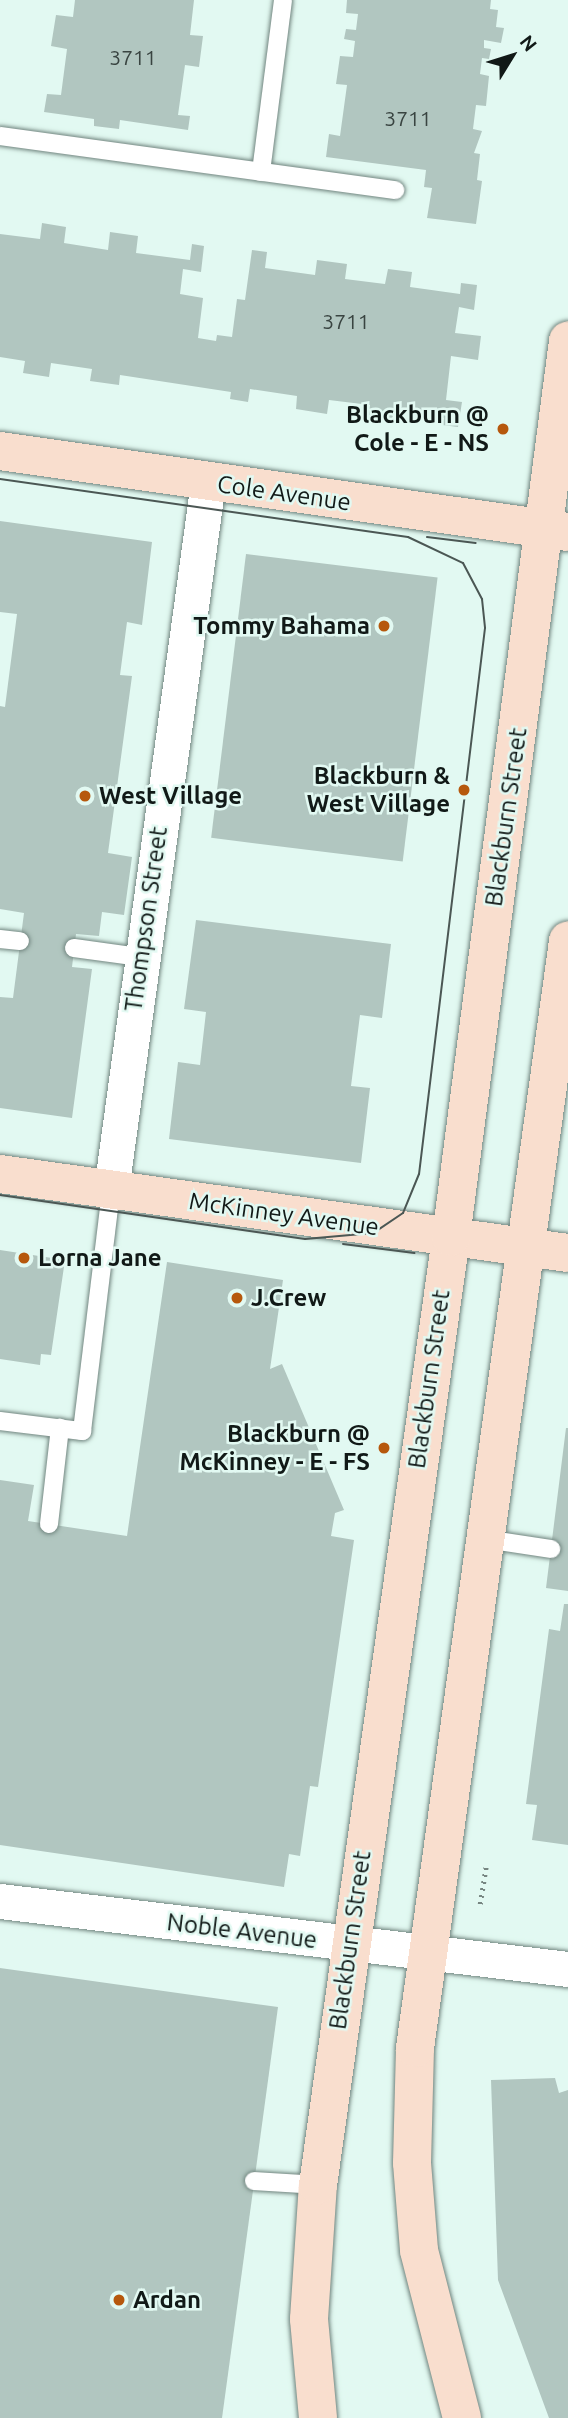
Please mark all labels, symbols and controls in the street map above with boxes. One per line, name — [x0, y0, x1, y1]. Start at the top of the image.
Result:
north arrow — [477, 21, 547, 91]
text: N — [516, 31, 542, 55]
house number: 3711 — [109, 44, 157, 70]
house number: 3711 — [384, 105, 432, 131]
house number: 3711 — [322, 308, 370, 334]
place label: Blackburn @ Cole - E - NS — [346, 401, 489, 457]
marker: Blackburn @ Cole - E - NS — [495, 421, 511, 437]
street label: Cole Avenue — [215, 469, 353, 517]
place label: Tommy Bahama — [193, 612, 370, 640]
marker: Tommy Bahama — [376, 618, 392, 634]
street label: Blackburn Street — [479, 726, 533, 908]
place label: Blackburn & West Village — [307, 762, 450, 818]
place label: West Village — [99, 782, 242, 810]
marker: Blackburn & West Village — [456, 782, 472, 798]
marker: West Village — [77, 788, 93, 804]
street label: Thompson Street — [119, 825, 173, 1013]
street label: McKinney Avenue — [187, 1186, 381, 1242]
place label: Lorna Jane — [38, 1244, 162, 1272]
marker: Lorna Jane — [16, 1250, 32, 1266]
place label: J.Crew — [251, 1284, 326, 1312]
street label: Blackburn Street — [402, 1288, 456, 1470]
marker: J.Crew — [229, 1290, 245, 1306]
place label: Blackburn @ McKinney - E - FS — [179, 1420, 370, 1476]
marker: Blackburn @ McKinney - E - FS — [376, 1440, 392, 1456]
street label: Blackburn Street — [323, 1849, 377, 2031]
street label: Noble Avenue — [165, 1907, 319, 1955]
place label: Ardan — [133, 2286, 201, 2314]
marker: Ardan — [111, 2292, 127, 2308]

